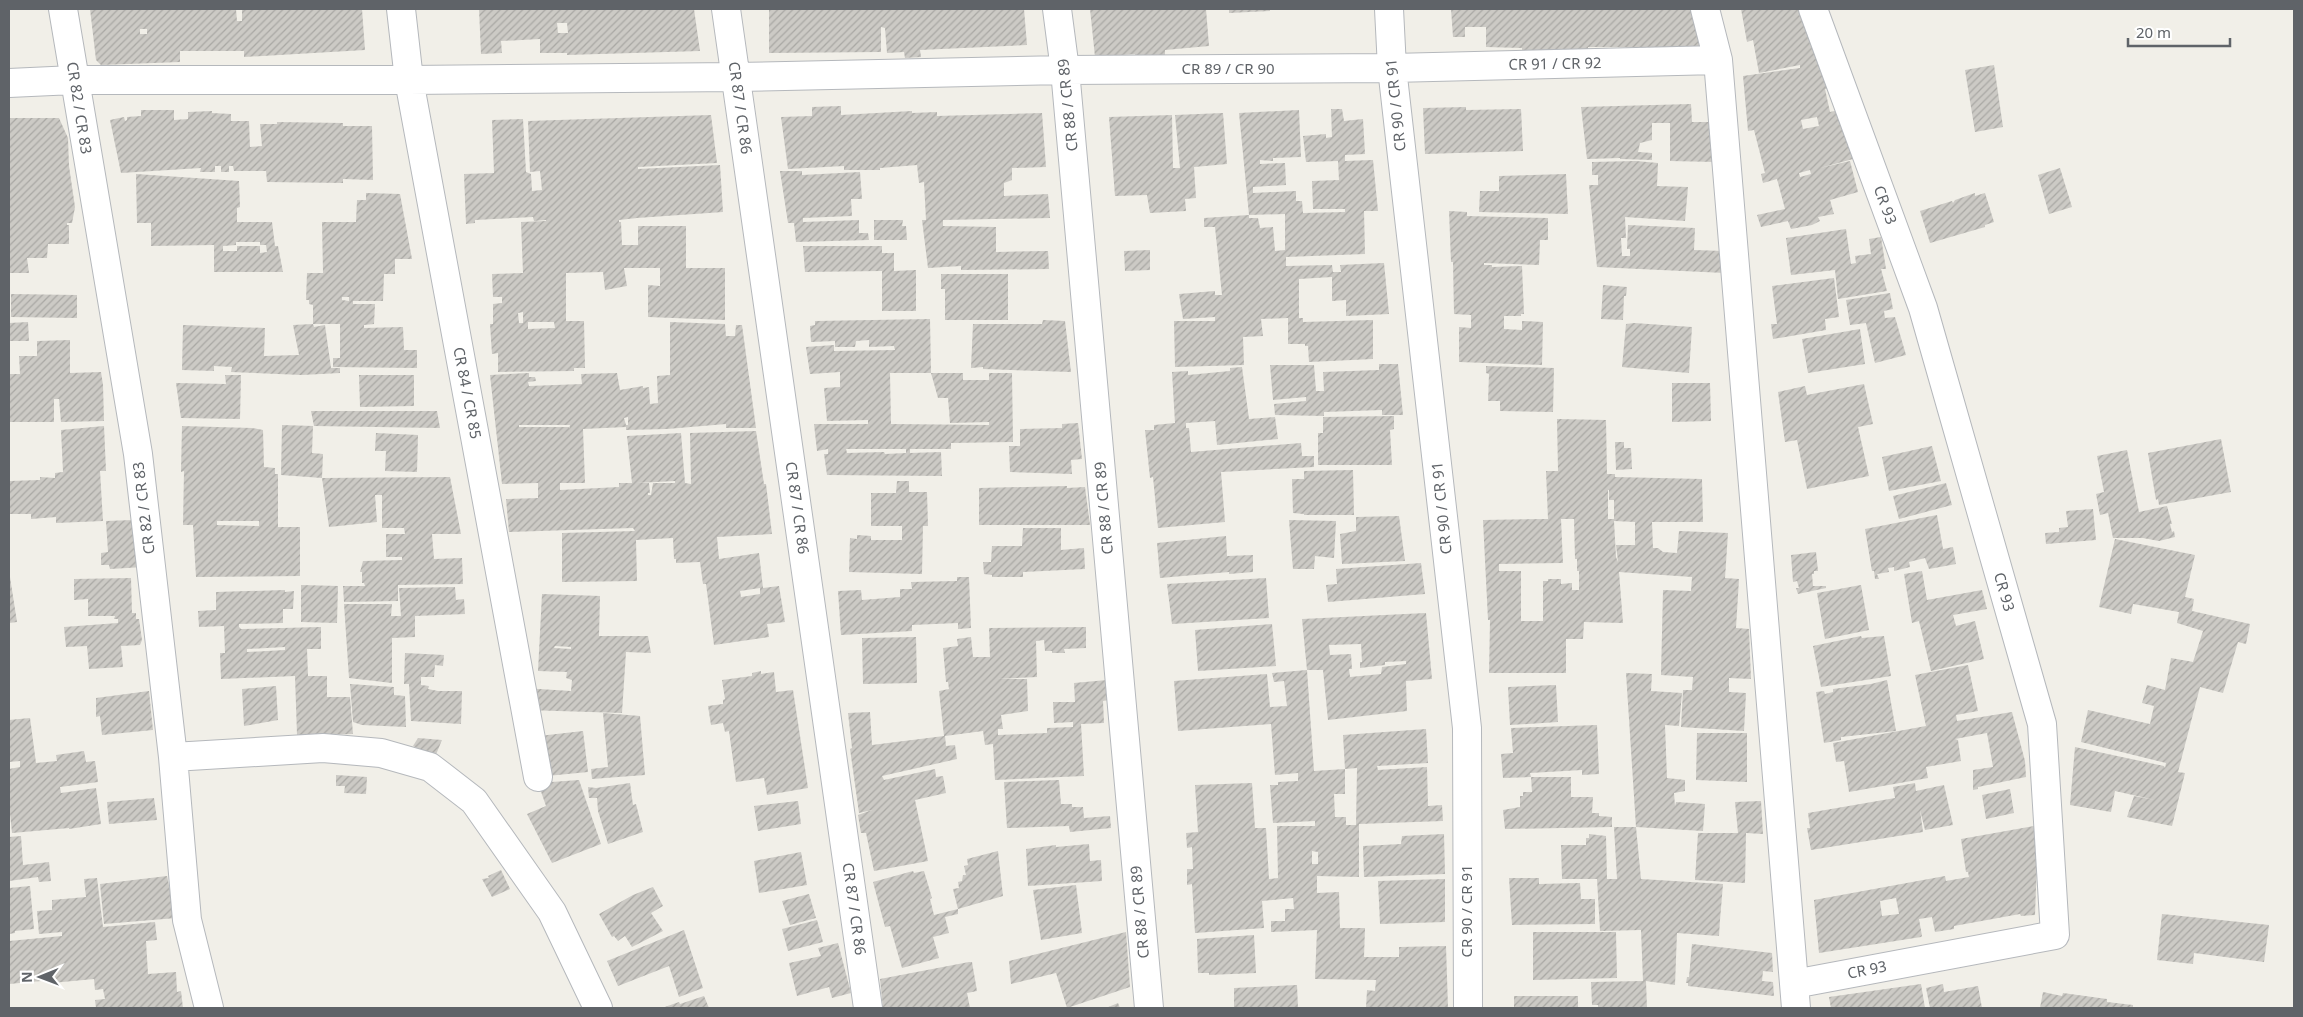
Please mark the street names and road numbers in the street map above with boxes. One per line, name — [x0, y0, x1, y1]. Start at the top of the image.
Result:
street label: CR 91 / CR 92 — [1508, 52, 1602, 74]
street label: CR 88 / CR 89 — [1052, 58, 1082, 152]
street label: CR 89 / CR 90 — [1181, 58, 1275, 78]
street label: CR 90 / CR 91 — [1380, 58, 1410, 152]
street label: CR 82 / CR 83 — [63, 60, 97, 155]
street label: CR 87 / CR 86 — [725, 60, 757, 155]
street label: CR 93 — [1870, 183, 1902, 227]
street label: CR 84 / CR 85 — [449, 345, 487, 440]
street label: CR 87 / CR 86 — [782, 460, 814, 555]
street label: CR 82 / CR 83 — [127, 461, 159, 556]
street label: CR 88 / CR 89 — [1089, 461, 1117, 555]
street label: CR 90 / CR 91 — [1426, 461, 1456, 555]
street label: CR 93 — [1990, 570, 2020, 614]
street label: CR 87 / CR 86 — [839, 861, 871, 956]
street label: CR 90 / CR 91 — [1456, 864, 1476, 958]
street label: CR 88 / CR 89 — [1125, 865, 1153, 959]
street label: CR 93 — [1845, 955, 1888, 983]

